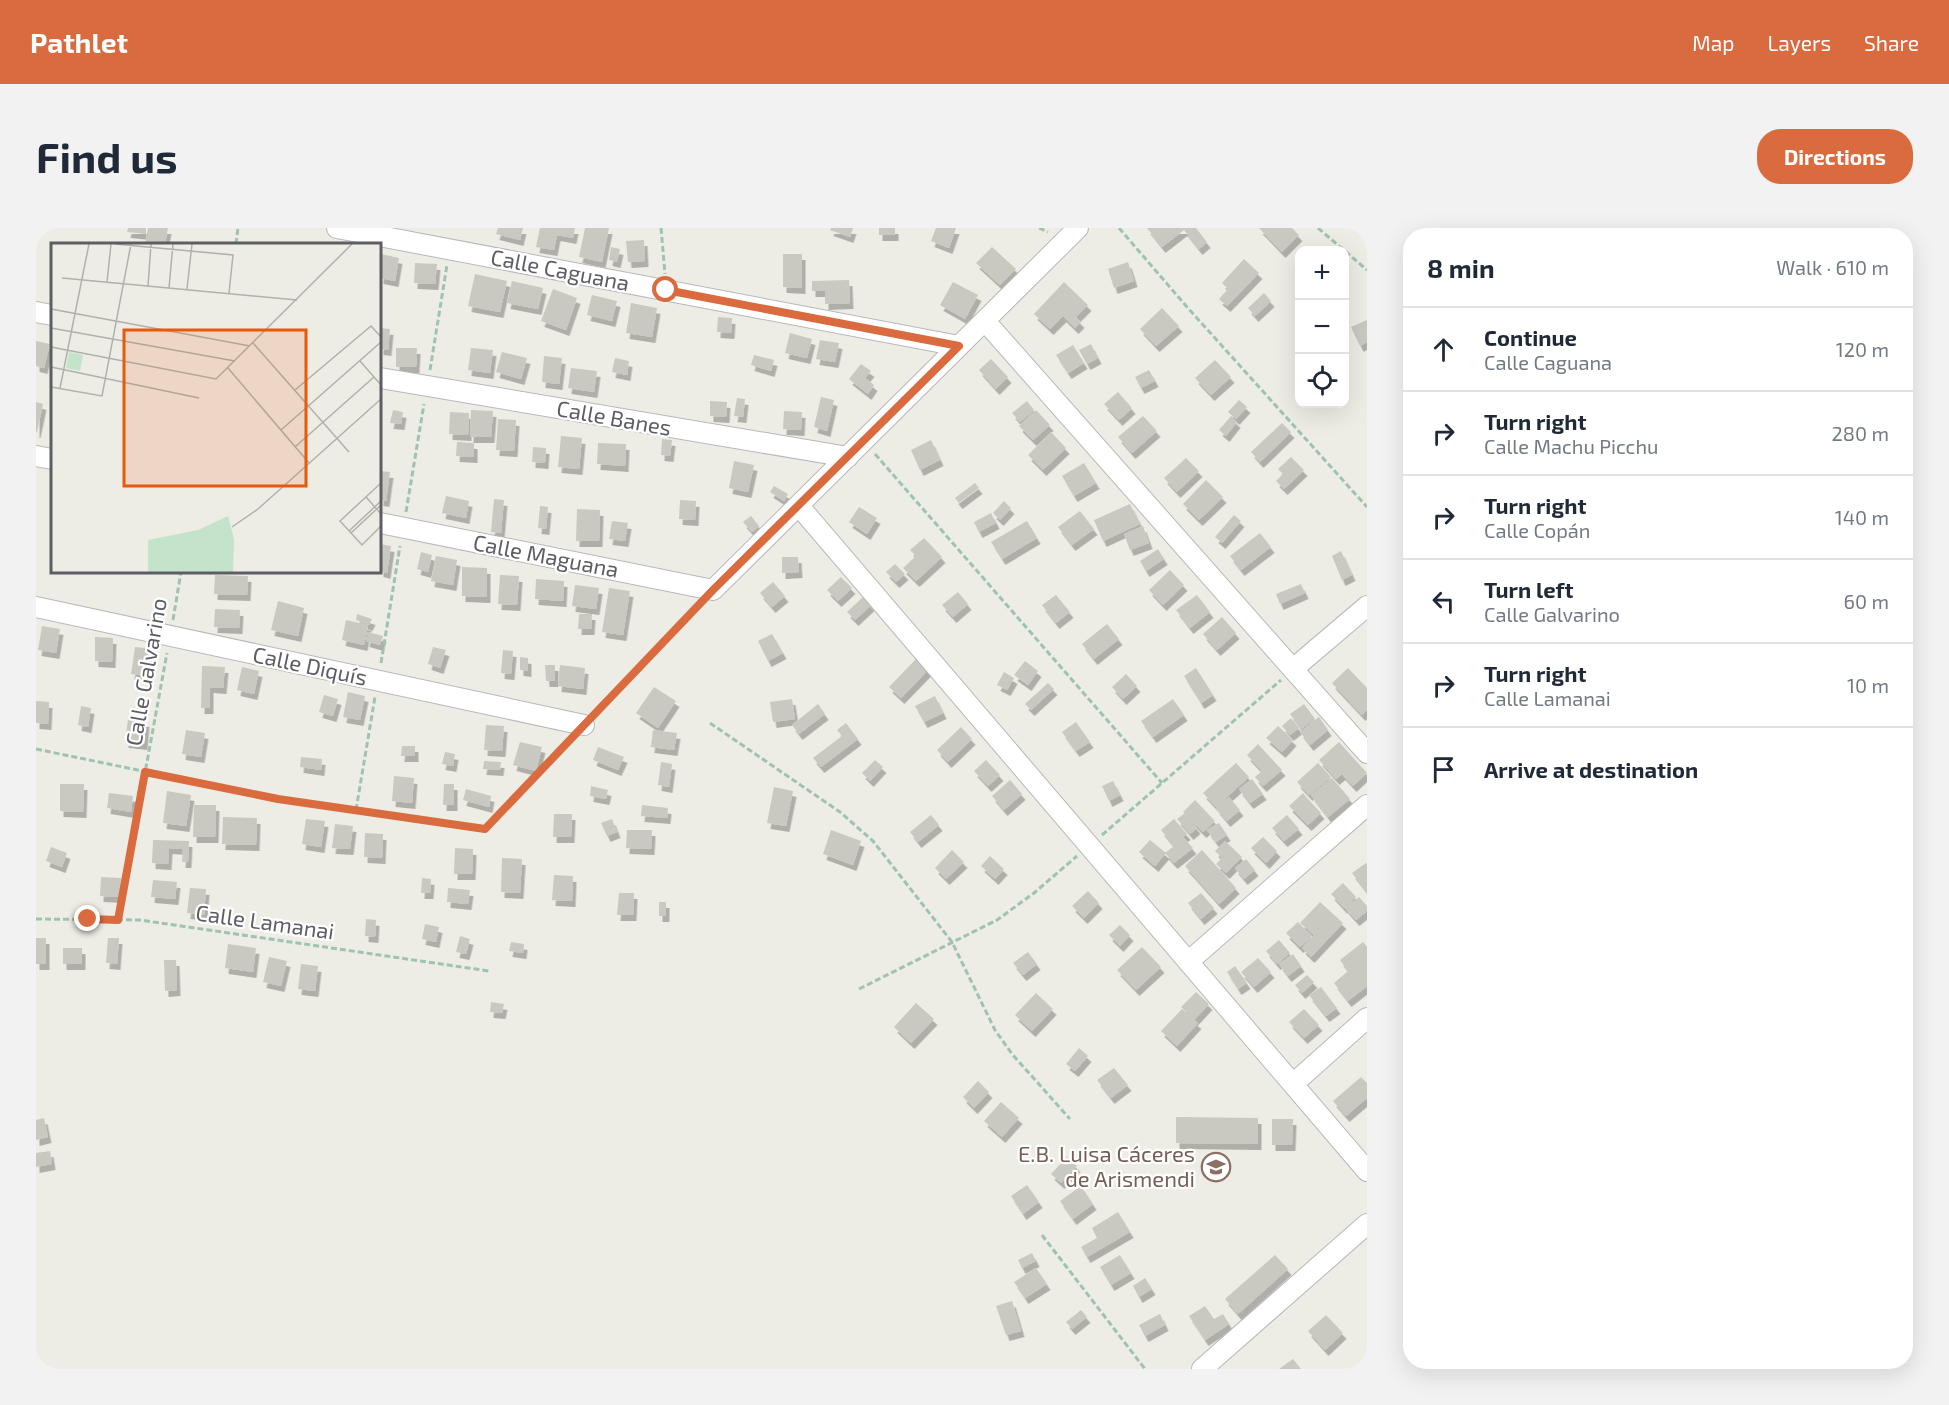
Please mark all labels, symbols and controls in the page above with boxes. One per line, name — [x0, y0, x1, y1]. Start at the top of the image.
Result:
text: Pathlet — [30, 25, 128, 59]
text: Map — [1692, 30, 1734, 55]
text: Layers — [1767, 30, 1831, 55]
text: Share — [1864, 30, 1919, 55]
button: Directions — [1757, 129, 1913, 184]
text: Find us — [36, 131, 178, 181]
inset map — [51, 243, 381, 573]
street label: Calle Caguana — [489, 243, 632, 295]
map controls — [1295, 246, 1349, 408]
button: + — [1295, 246, 1349, 300]
text: 8 min — [1427, 252, 1495, 283]
text: Walk · 610 m — [1776, 255, 1889, 279]
route start — [652, 276, 678, 302]
button: − — [1295, 300, 1349, 354]
text: Continue — [1484, 324, 1577, 350]
icon: ahead — [1427, 333, 1460, 366]
text: 120 m — [1836, 337, 1889, 361]
text: Calle Caguana — [1484, 350, 1612, 374]
button: locate — [1295, 354, 1349, 408]
street label: Calle Banes — [555, 394, 674, 440]
text: Turn right — [1484, 408, 1586, 434]
icon: right — [1427, 417, 1460, 450]
text: 280 m — [1832, 421, 1889, 445]
text: Calle Machu Picchu — [1484, 434, 1658, 458]
text: Turn right — [1484, 492, 1586, 518]
icon: right — [1427, 501, 1460, 534]
text: 140 m — [1835, 505, 1889, 529]
text: Calle Copán — [1484, 518, 1590, 542]
street label: Calle Maguana — [471, 528, 621, 582]
text: Turn left — [1484, 576, 1573, 602]
icon: left — [1427, 585, 1460, 618]
text: 60 m — [1844, 589, 1889, 613]
street label: Calle Galvarino — [119, 596, 171, 748]
text: Calle Galvarino — [1484, 602, 1620, 626]
street label: Calle Diquís — [251, 640, 370, 690]
text: Turn right — [1484, 660, 1586, 686]
icon: right — [1427, 669, 1460, 702]
text: 10 m — [1847, 673, 1889, 697]
text: Calle Lamanai — [1484, 686, 1611, 710]
icon: arrive — [1427, 753, 1460, 786]
text: Arrive at destination — [1484, 756, 1698, 782]
street label: Calle Lamanai — [194, 898, 336, 944]
route end — [74, 905, 100, 931]
place label: E.B. Luisa Cáceres de Arismendi — [1018, 1140, 1195, 1191]
school or university icon: E.B. Luisa Cáceres de Arismendi — [1200, 1151, 1232, 1183]

